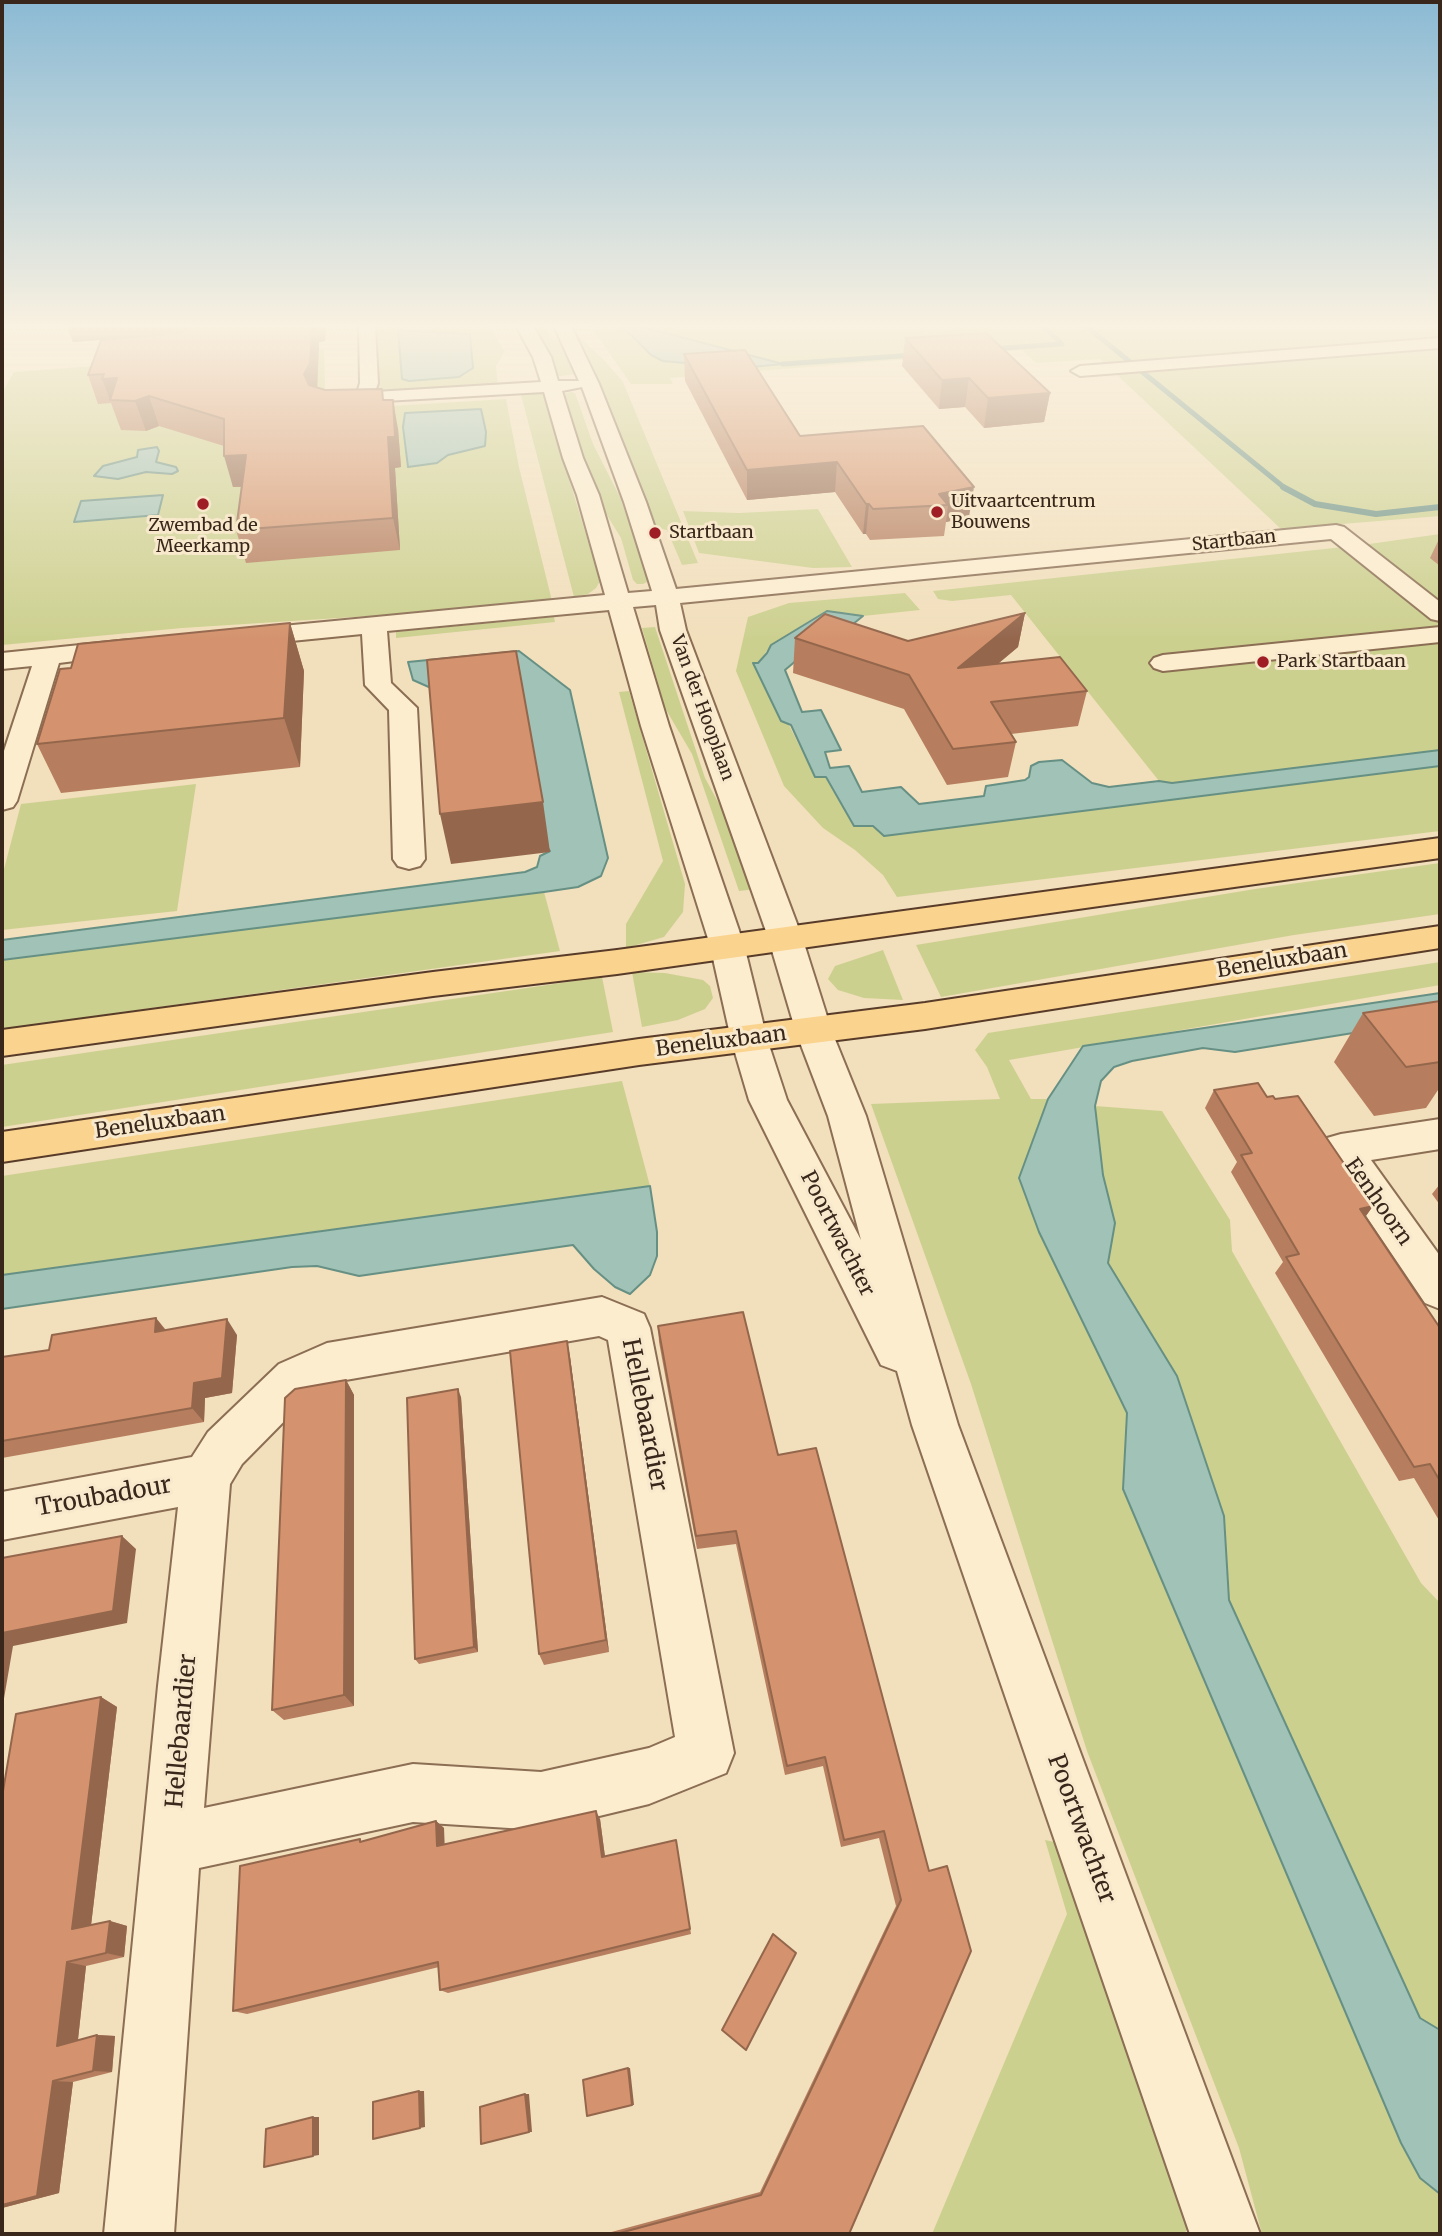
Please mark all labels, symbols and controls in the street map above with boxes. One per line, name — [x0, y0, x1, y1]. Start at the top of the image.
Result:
place label: Uitvaartcentrum Bouwens — [951, 491, 1096, 534]
marker: Zwembad de Meerkamp — [195, 496, 211, 512]
marker: Uitvaartcentrum Bouwens — [929, 504, 945, 520]
place label: Zwembad de Meerkamp — [148, 515, 258, 558]
place label: Startbaan — [669, 522, 754, 544]
marker: Startbaan — [647, 525, 663, 541]
street label: Startbaan — [1191, 526, 1277, 556]
street label: Van der Hooplaan — [666, 632, 738, 784]
place label: Park Startbaan — [1277, 651, 1406, 673]
marker: Park Startbaan — [1255, 654, 1271, 670]
street label: Beneluxbaan — [1215, 938, 1349, 984]
street label: Beneluxbaan — [654, 1021, 788, 1063]
street label: Beneluxbaan — [93, 1101, 227, 1145]
street label: Eenhoorn — [1339, 1154, 1417, 1250]
street label: Poortwachter — [795, 1167, 879, 1301]
street label: Hellebaardier — [615, 1336, 673, 1494]
street label: Troubadour — [34, 1471, 174, 1523]
street label: Hellebaardier — [161, 1653, 203, 1809]
street label: Poortwachter — [1041, 1750, 1121, 1908]

